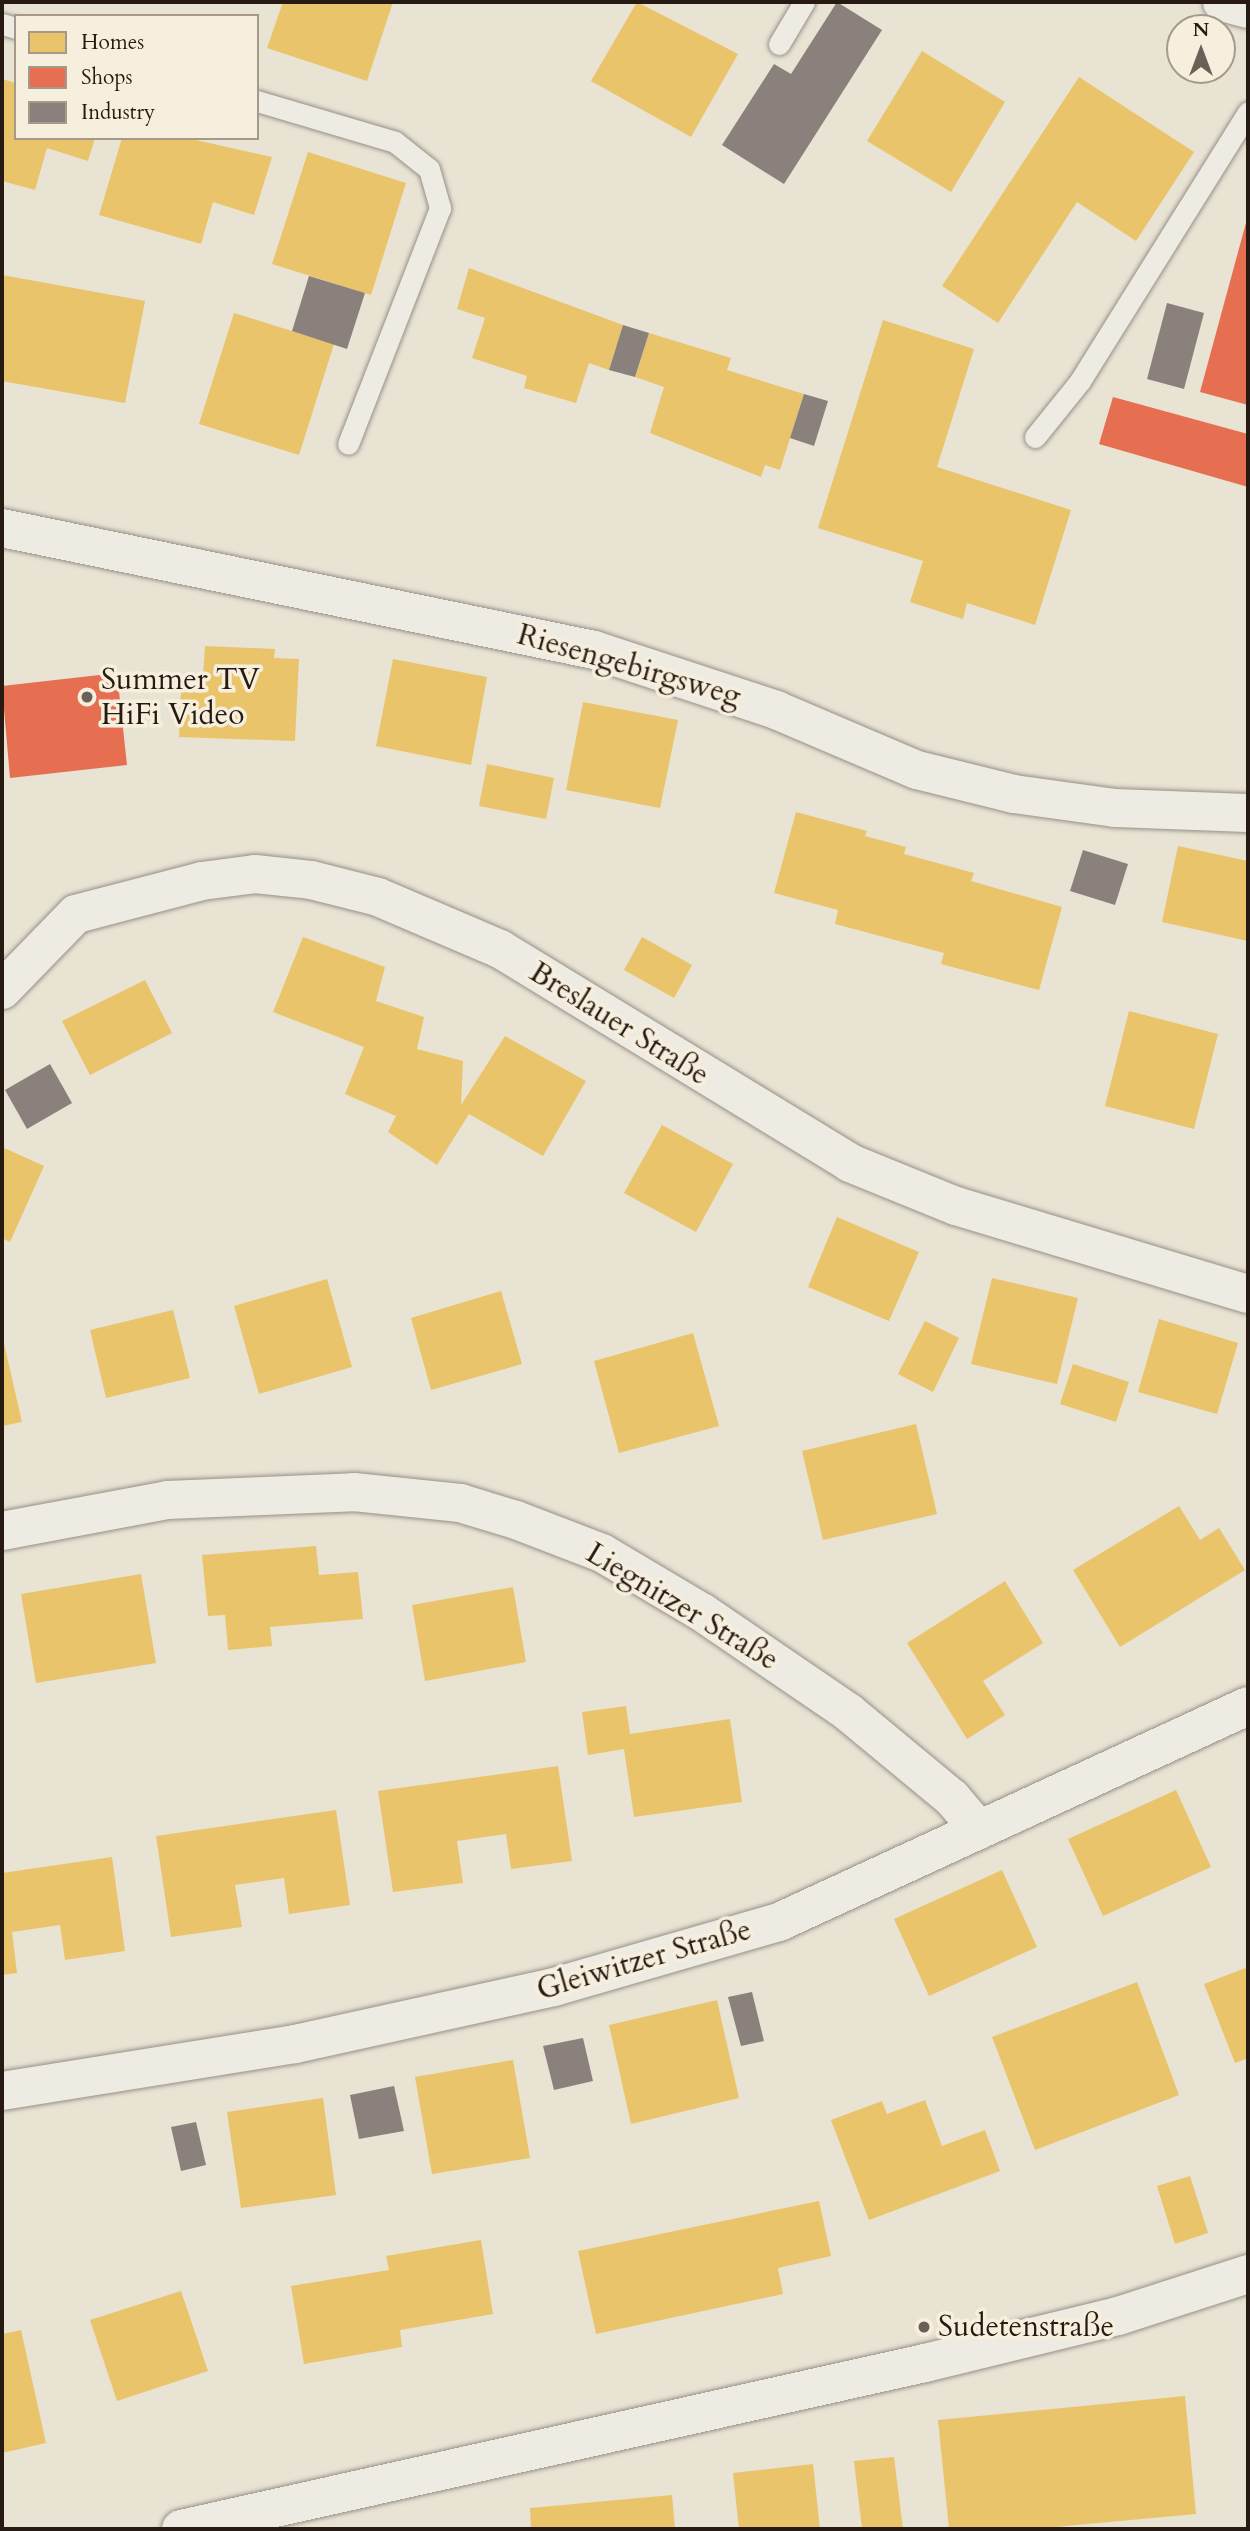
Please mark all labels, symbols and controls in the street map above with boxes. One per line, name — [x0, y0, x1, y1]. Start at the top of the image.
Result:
legend — [14, 14, 259, 140]
north arrow — [1166, 14, 1236, 84]
text: N — [1193, 17, 1209, 43]
text: Homes — [81, 28, 144, 57]
text: Shops — [81, 63, 133, 92]
text: Industry — [81, 98, 155, 127]
street label: Riesengebirgsweg — [513, 617, 745, 715]
place label: Summer TV HiFi Video — [101, 662, 260, 732]
marker: Summer TV HiFi Video — [79, 689, 95, 705]
street label: Breslauer Straße — [523, 955, 715, 1093]
street label: Liegnitzer Straße — [579, 1535, 785, 1679]
street label: Gleiwitzer Straße — [533, 1912, 755, 2008]
place label: Sudetenstraße — [938, 2309, 1114, 2345]
marker: Sudetenstraße — [916, 2319, 932, 2335]

